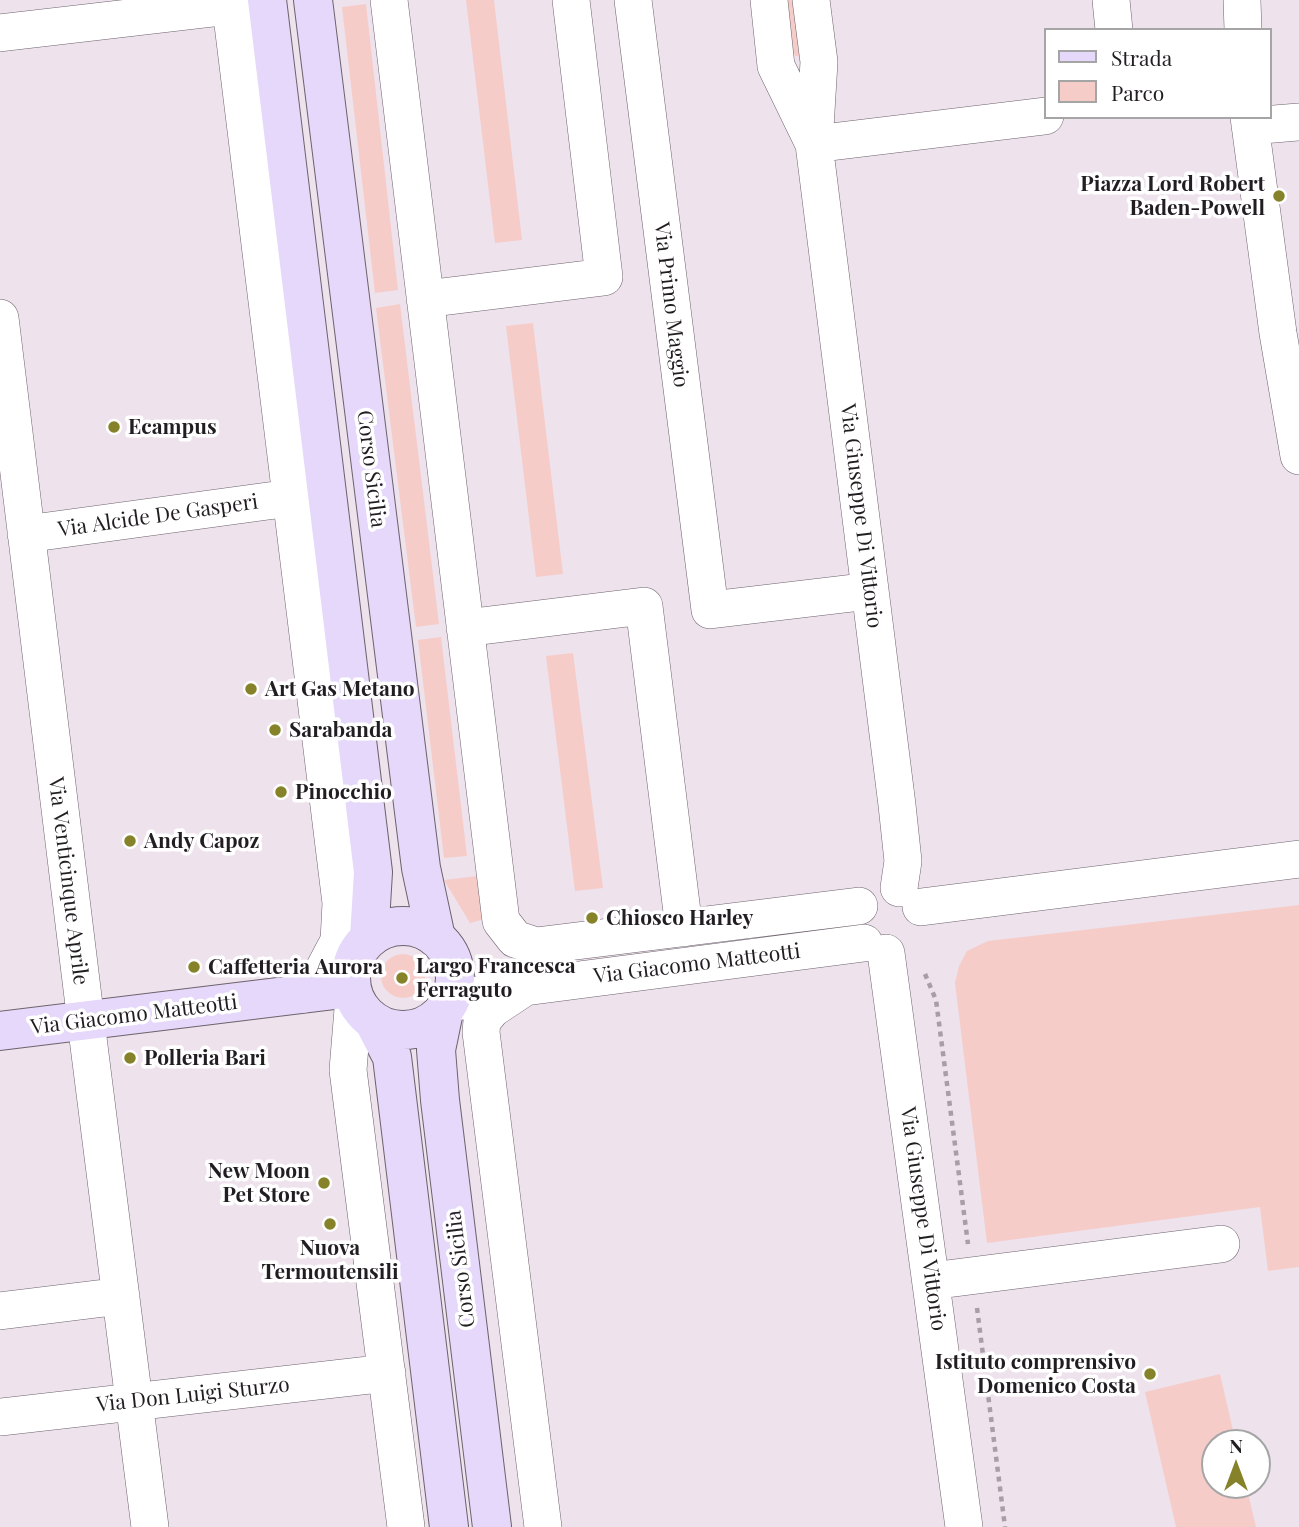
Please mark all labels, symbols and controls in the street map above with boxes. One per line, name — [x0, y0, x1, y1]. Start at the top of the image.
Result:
legend — [1044, 28, 1271, 119]
text: Strada — [1111, 43, 1172, 71]
text: Parco — [1111, 78, 1164, 106]
place label: Piazza Lord Robert Baden-Powell — [1080, 171, 1265, 221]
marker: Piazza Lord Robert Baden-Powell — [1271, 188, 1287, 204]
street label: Via Primo Maggio — [648, 221, 694, 389]
street label: Via Giuseppe Di Vittorio — [835, 402, 887, 630]
street label: Corso Sicilia — [351, 409, 391, 529]
place label: Ecampus — [128, 414, 217, 440]
marker: Ecampus — [106, 419, 122, 435]
street label: Via Alcide De Gasperi — [56, 489, 260, 543]
place label: Art Gas Metano — [265, 676, 415, 702]
marker: Art Gas Metano — [243, 681, 259, 697]
place label: Sarabanda — [289, 717, 392, 743]
marker: Sarabanda — [267, 722, 283, 738]
street label: Via Venticinque Aprile — [43, 776, 93, 986]
place label: Pinocchio — [295, 779, 392, 805]
marker: Pinocchio — [273, 784, 289, 800]
place label: Andy Capoz — [144, 828, 259, 854]
marker: Andy Capoz — [122, 833, 138, 849]
place label: Chiosco Harley — [606, 905, 753, 931]
marker: Chiosco Harley — [584, 910, 600, 926]
street label: Via Giacomo Matteotti — [592, 939, 802, 989]
place label: Largo Francesca Ferraguto — [416, 953, 576, 1003]
place label: Caffetteria Aurora — [208, 954, 383, 980]
marker: Caffetteria Aurora — [186, 959, 202, 975]
marker: Largo Francesca Ferraguto — [394, 970, 410, 986]
street label: Via Giacomo Matteotti — [29, 990, 239, 1040]
place label: Polleria Bari — [144, 1045, 266, 1071]
marker: Polleria Bari — [122, 1050, 138, 1066]
street label: Via Giuseppe Di Vittorio — [895, 1105, 951, 1333]
place label: New Moon Pet Store — [208, 1158, 310, 1208]
marker: New Moon Pet Store — [316, 1175, 332, 1191]
street label: Corso Sicilia — [441, 1209, 481, 1329]
marker: Nuova Termoutensili — [322, 1216, 338, 1232]
place label: Nuova Termoutensili — [261, 1235, 399, 1285]
place label: Istituto comprensivo Domenico Costa — [935, 1349, 1136, 1399]
marker: Istituto comprensivo Domenico Costa — [1142, 1366, 1158, 1382]
street label: Via Don Luigi Sturzo — [95, 1372, 291, 1418]
north arrow — [1201, 1429, 1271, 1499]
text: N — [1229, 1432, 1243, 1458]

